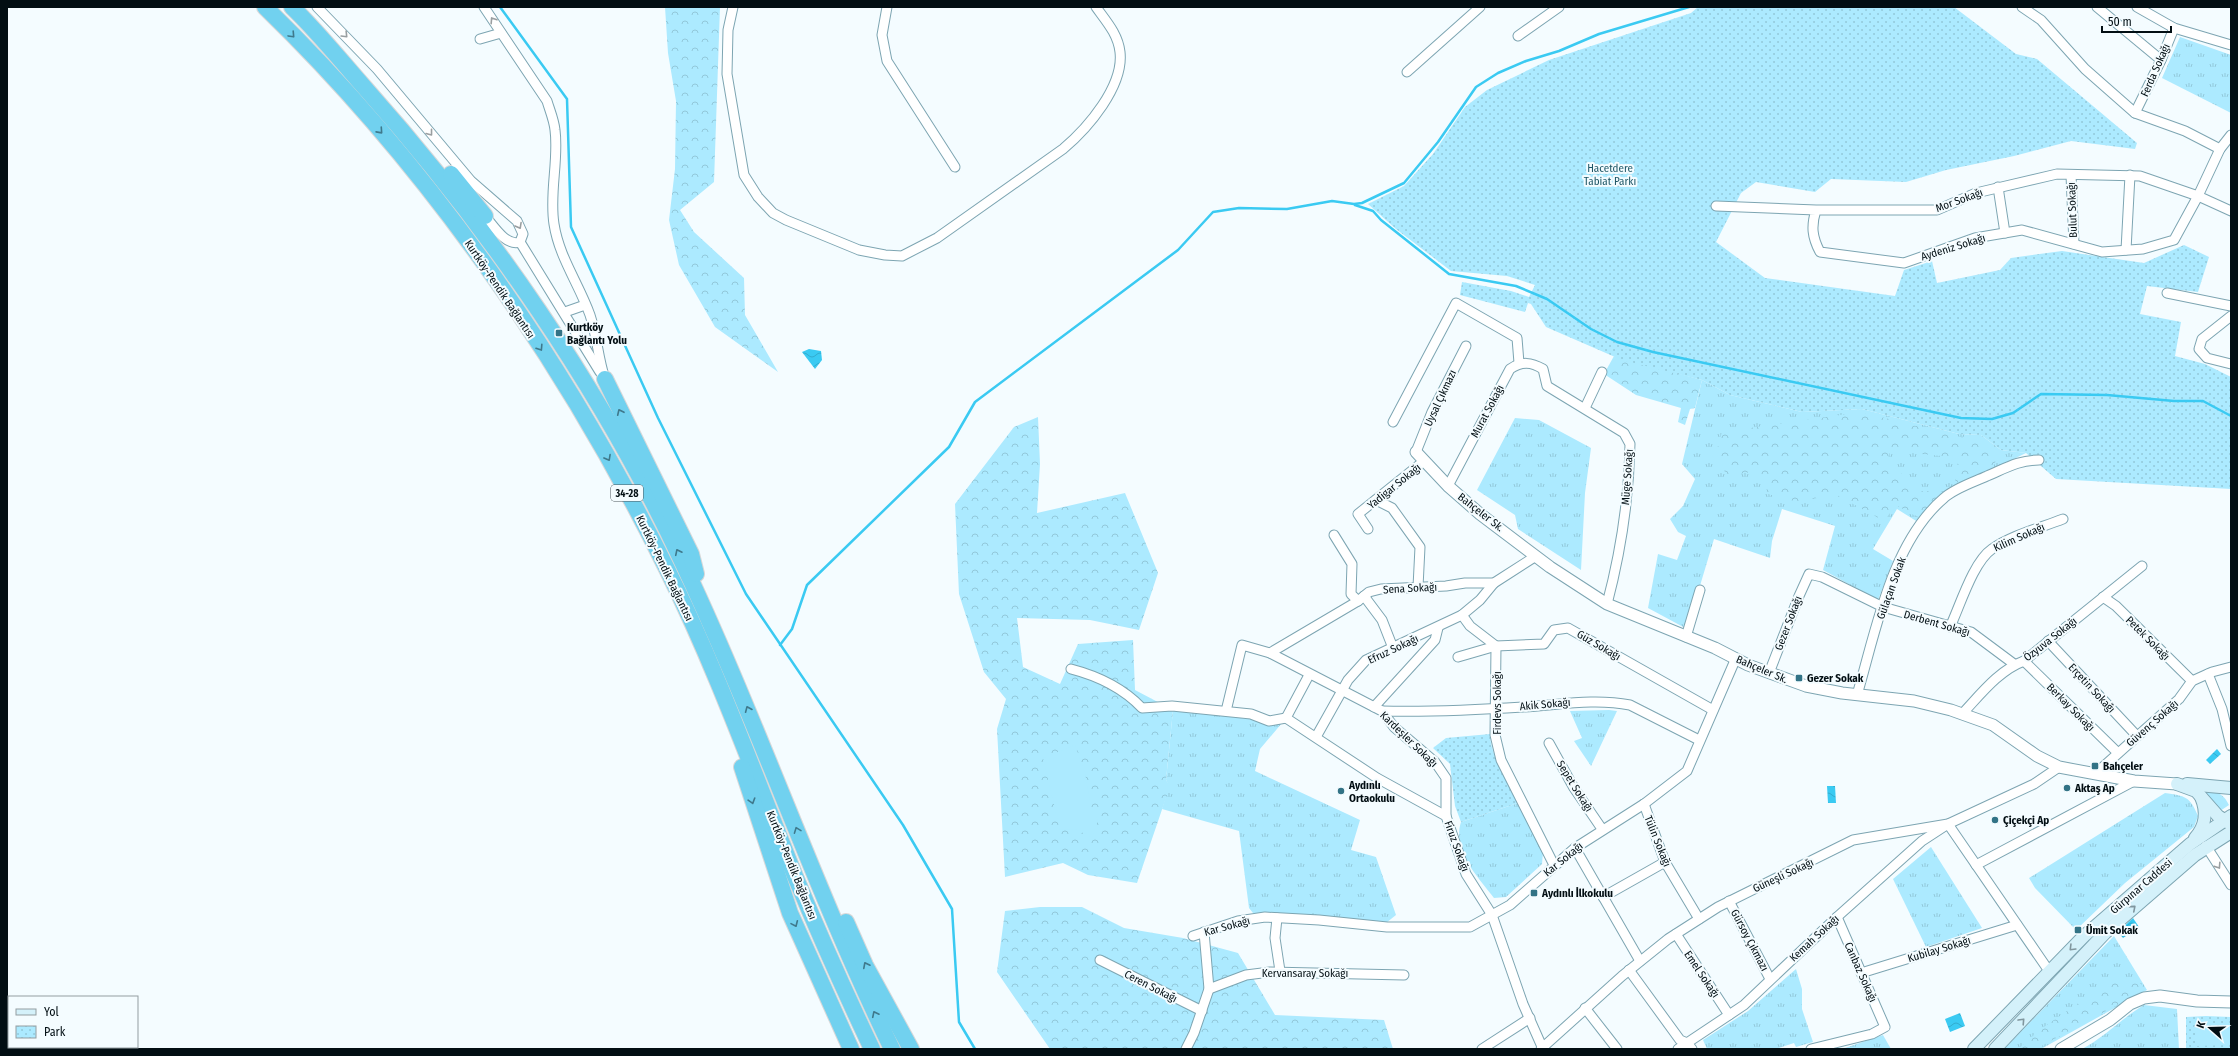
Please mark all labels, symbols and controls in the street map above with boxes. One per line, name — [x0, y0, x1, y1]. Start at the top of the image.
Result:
scale bar — [2102, 8, 2171, 34]
text: 50 m — [2108, 15, 2132, 29]
one-way arrow — [490, 17, 497, 24]
one-way arrow — [287, 30, 295, 38]
one-way arrow — [340, 30, 348, 38]
street label: Ferda Sokağı — [2138, 42, 2173, 99]
one-way arrow — [375, 126, 382, 133]
one-way arrow — [426, 128, 433, 135]
park label: Hacetdere Tabiat Parkı — [1584, 162, 1636, 188]
street label: Bulut Sokağı — [2065, 182, 2080, 238]
street label: Mor Sokağı — [1934, 186, 1985, 215]
one-way arrow — [515, 222, 522, 229]
street label: Aydeniz Sokağı — [1919, 231, 1987, 263]
street label: Kurtköy-Pendik Bağlantısı — [462, 238, 537, 341]
place label: Kurtköy Bağlantı Yolu — [567, 321, 627, 347]
marker: Kurtköy Bağlantı Yolu — [554, 328, 564, 338]
one-way arrow — [535, 343, 542, 350]
street label: Uysal Çıkmazı — [1422, 368, 1459, 429]
street label: Murat Sokağı — [1468, 383, 1507, 440]
one-way arrow — [617, 409, 625, 416]
street label: Müge Sokağı — [1619, 449, 1636, 505]
one-way arrow — [603, 454, 611, 461]
street label: Yadigar Sokağı — [1365, 461, 1424, 512]
road number: 34-28 — [611, 485, 643, 501]
street label: Bahçeler Sk. — [1455, 490, 1506, 534]
street label: Kurtköy-Pendik Bağlantısı — [633, 513, 696, 623]
street label: Kilim Sokağı — [1992, 520, 2047, 555]
one-way arrow — [675, 549, 683, 557]
street label: Gülaçan Sokak — [1874, 554, 1909, 621]
street label: Sena Sokağı — [1383, 581, 1437, 596]
street label: Gezer Sokağı — [1772, 594, 1805, 652]
street label: Derbent Sokağı — [1902, 608, 1972, 639]
street label: Petek Sokağı — [2123, 614, 2172, 663]
street label: Özyuva Sokağı — [2021, 615, 2080, 664]
street label: Güz Sokağı — [1575, 628, 1623, 663]
street label: Efruz Sokağı — [1366, 632, 1421, 667]
street label: Bahçeler Sk. — [1734, 653, 1790, 686]
street label: Erçetin Sokağı — [2065, 661, 2118, 716]
street label: Firdevs Sokağı — [1491, 671, 1504, 735]
place label: Gezer Sokak — [1807, 672, 1864, 685]
marker: Gezer Sokak — [1794, 673, 1804, 683]
street label: Berkay Sokağı — [2044, 681, 2097, 734]
street label: Akik Sokağı — [1519, 696, 1571, 713]
street label: Güvenç Sokağı — [2124, 697, 2181, 750]
one-way arrow — [745, 706, 753, 713]
street label: Kardeşler Sokağı — [1377, 709, 1440, 770]
street label: Sepet Sokağı — [1554, 758, 1595, 814]
place label: Bahçeler — [2103, 760, 2144, 773]
marker: Bahçeler — [2090, 761, 2100, 771]
place label: Aydınlı Ortaokulu — [1348, 779, 1395, 805]
place label: Aktaş Ap — [2074, 782, 2115, 795]
marker: Aktaş Ap — [2062, 783, 2072, 793]
marker: Aydınlı Ortaokulu — [1336, 786, 1346, 796]
one-way arrow — [747, 798, 756, 805]
street label: Kurtköy-Pendik Bağlantısı — [764, 809, 819, 921]
street label: Tülin Sokağı — [1641, 814, 1674, 869]
place label: Çiçekçi Ap — [2003, 814, 2049, 827]
marker: Çiçekçi Ap — [1990, 815, 2000, 825]
street label: Firuz Sokağı — [1441, 819, 1472, 873]
one-way arrow — [794, 826, 802, 833]
street label: Kar Sokağı — [1541, 840, 1586, 879]
street label: Güneşli Sokağı — [1751, 856, 1816, 895]
street label: Gürpınar Caddesi — [2108, 856, 2175, 917]
one-way arrow — [2214, 862, 2221, 869]
place label: Aydınlı İlkokulu — [1541, 887, 1613, 900]
marker: Aydınlı İlkokulu — [1529, 888, 1539, 898]
one-way arrow — [2128, 906, 2136, 913]
street label: Gürsoy Çıkmazı — [1728, 907, 1771, 973]
street label: Kemah Sokağı — [1787, 912, 1842, 965]
street label: Kar Sokağı — [1203, 914, 1252, 939]
one-way arrow — [790, 920, 798, 927]
place label: Ümit Sokak — [2086, 924, 2138, 937]
marker: Ümit Sokak — [2073, 925, 2083, 935]
street label: Kubilay Sokağı — [1906, 934, 1972, 965]
street label: Canbaz Sokağı — [1842, 940, 1880, 1004]
one-way arrow — [2069, 943, 2077, 951]
street label: Emel Sokağı — [1681, 948, 1722, 1000]
one-way arrow — [863, 962, 871, 970]
street label: Kervansaray Sokağı — [1262, 967, 1348, 980]
street label: Ceren Sokağı — [1122, 968, 1179, 1005]
legend — [8, 996, 138, 1048]
text: Yol — [44, 1005, 59, 1019]
north arrow — [2190, 1008, 2230, 1048]
one-way arrow — [872, 1011, 880, 1018]
one-way arrow — [2017, 1018, 2025, 1026]
text: K — [2194, 1019, 2208, 1030]
text: Park — [44, 1025, 66, 1039]

